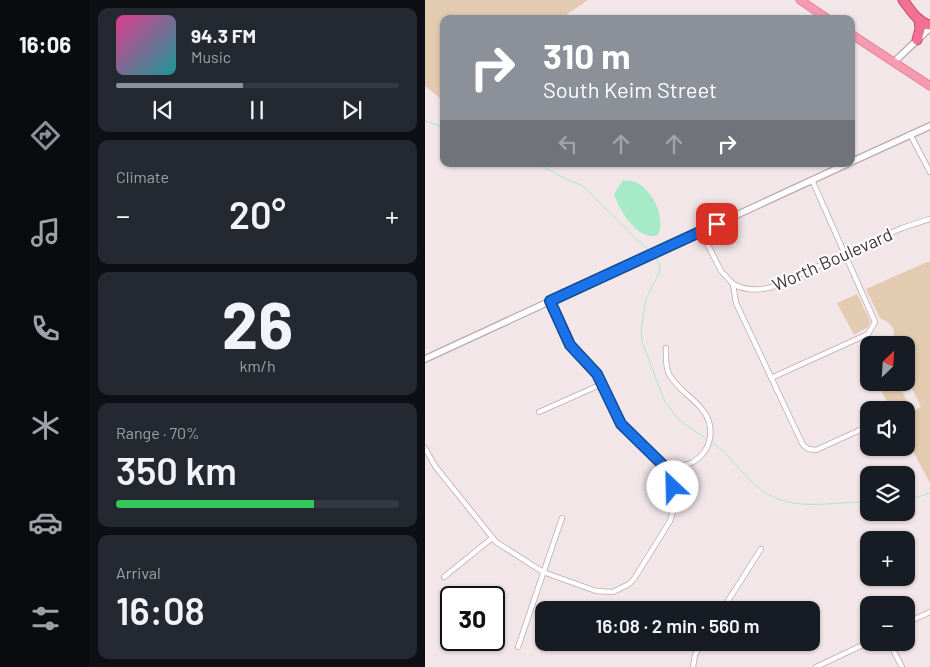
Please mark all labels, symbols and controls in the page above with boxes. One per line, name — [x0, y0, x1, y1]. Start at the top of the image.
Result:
text: 94.3 FM — [191, 24, 256, 47]
text: 16:06 — [19, 31, 71, 57]
text: 310 m — [543, 34, 630, 76]
icon: right — [460, 35, 525, 100]
text: Music — [191, 47, 231, 66]
text: South Keim Street — [543, 76, 717, 102]
icon: previous — [149, 96, 177, 124]
icon: pause — [243, 96, 271, 124]
icon: next — [338, 96, 366, 124]
icon: directions — [28, 118, 63, 153]
icon: left — [554, 130, 582, 158]
icon: ahead — [607, 130, 635, 158]
icon: ahead — [660, 130, 688, 158]
icon: right — [713, 130, 741, 158]
text: Climate — [116, 167, 169, 186]
text: 20° — [229, 191, 286, 237]
text: − — [116, 198, 130, 232]
text: + — [385, 198, 399, 232]
pin — [696, 203, 738, 245]
icon: arrive — [703, 210, 731, 238]
icon: music — [28, 215, 63, 250]
street label: Worth Boulevard — [768, 223, 896, 295]
text: 26 — [222, 284, 293, 362]
icon: phone — [28, 311, 63, 346]
north arrow — [860, 336, 915, 391]
map controls — [860, 336, 915, 651]
text: km/h — [239, 356, 276, 375]
button: sound — [860, 401, 915, 456]
icon: climate — [28, 408, 63, 443]
text: Range · 70% — [116, 423, 200, 442]
text: 350 km — [116, 447, 237, 493]
position arrow — [646, 460, 698, 512]
button: layers — [860, 466, 915, 521]
icon: car — [28, 505, 63, 540]
button: + — [860, 531, 915, 586]
text: Arrival — [116, 563, 161, 582]
speed limit sign: 30 — [440, 586, 505, 651]
text: 16:08 — [116, 587, 205, 633]
button: − — [860, 596, 915, 651]
icon: filters — [28, 601, 63, 636]
text: 16:08 · 2 min · 560 m — [596, 614, 759, 637]

